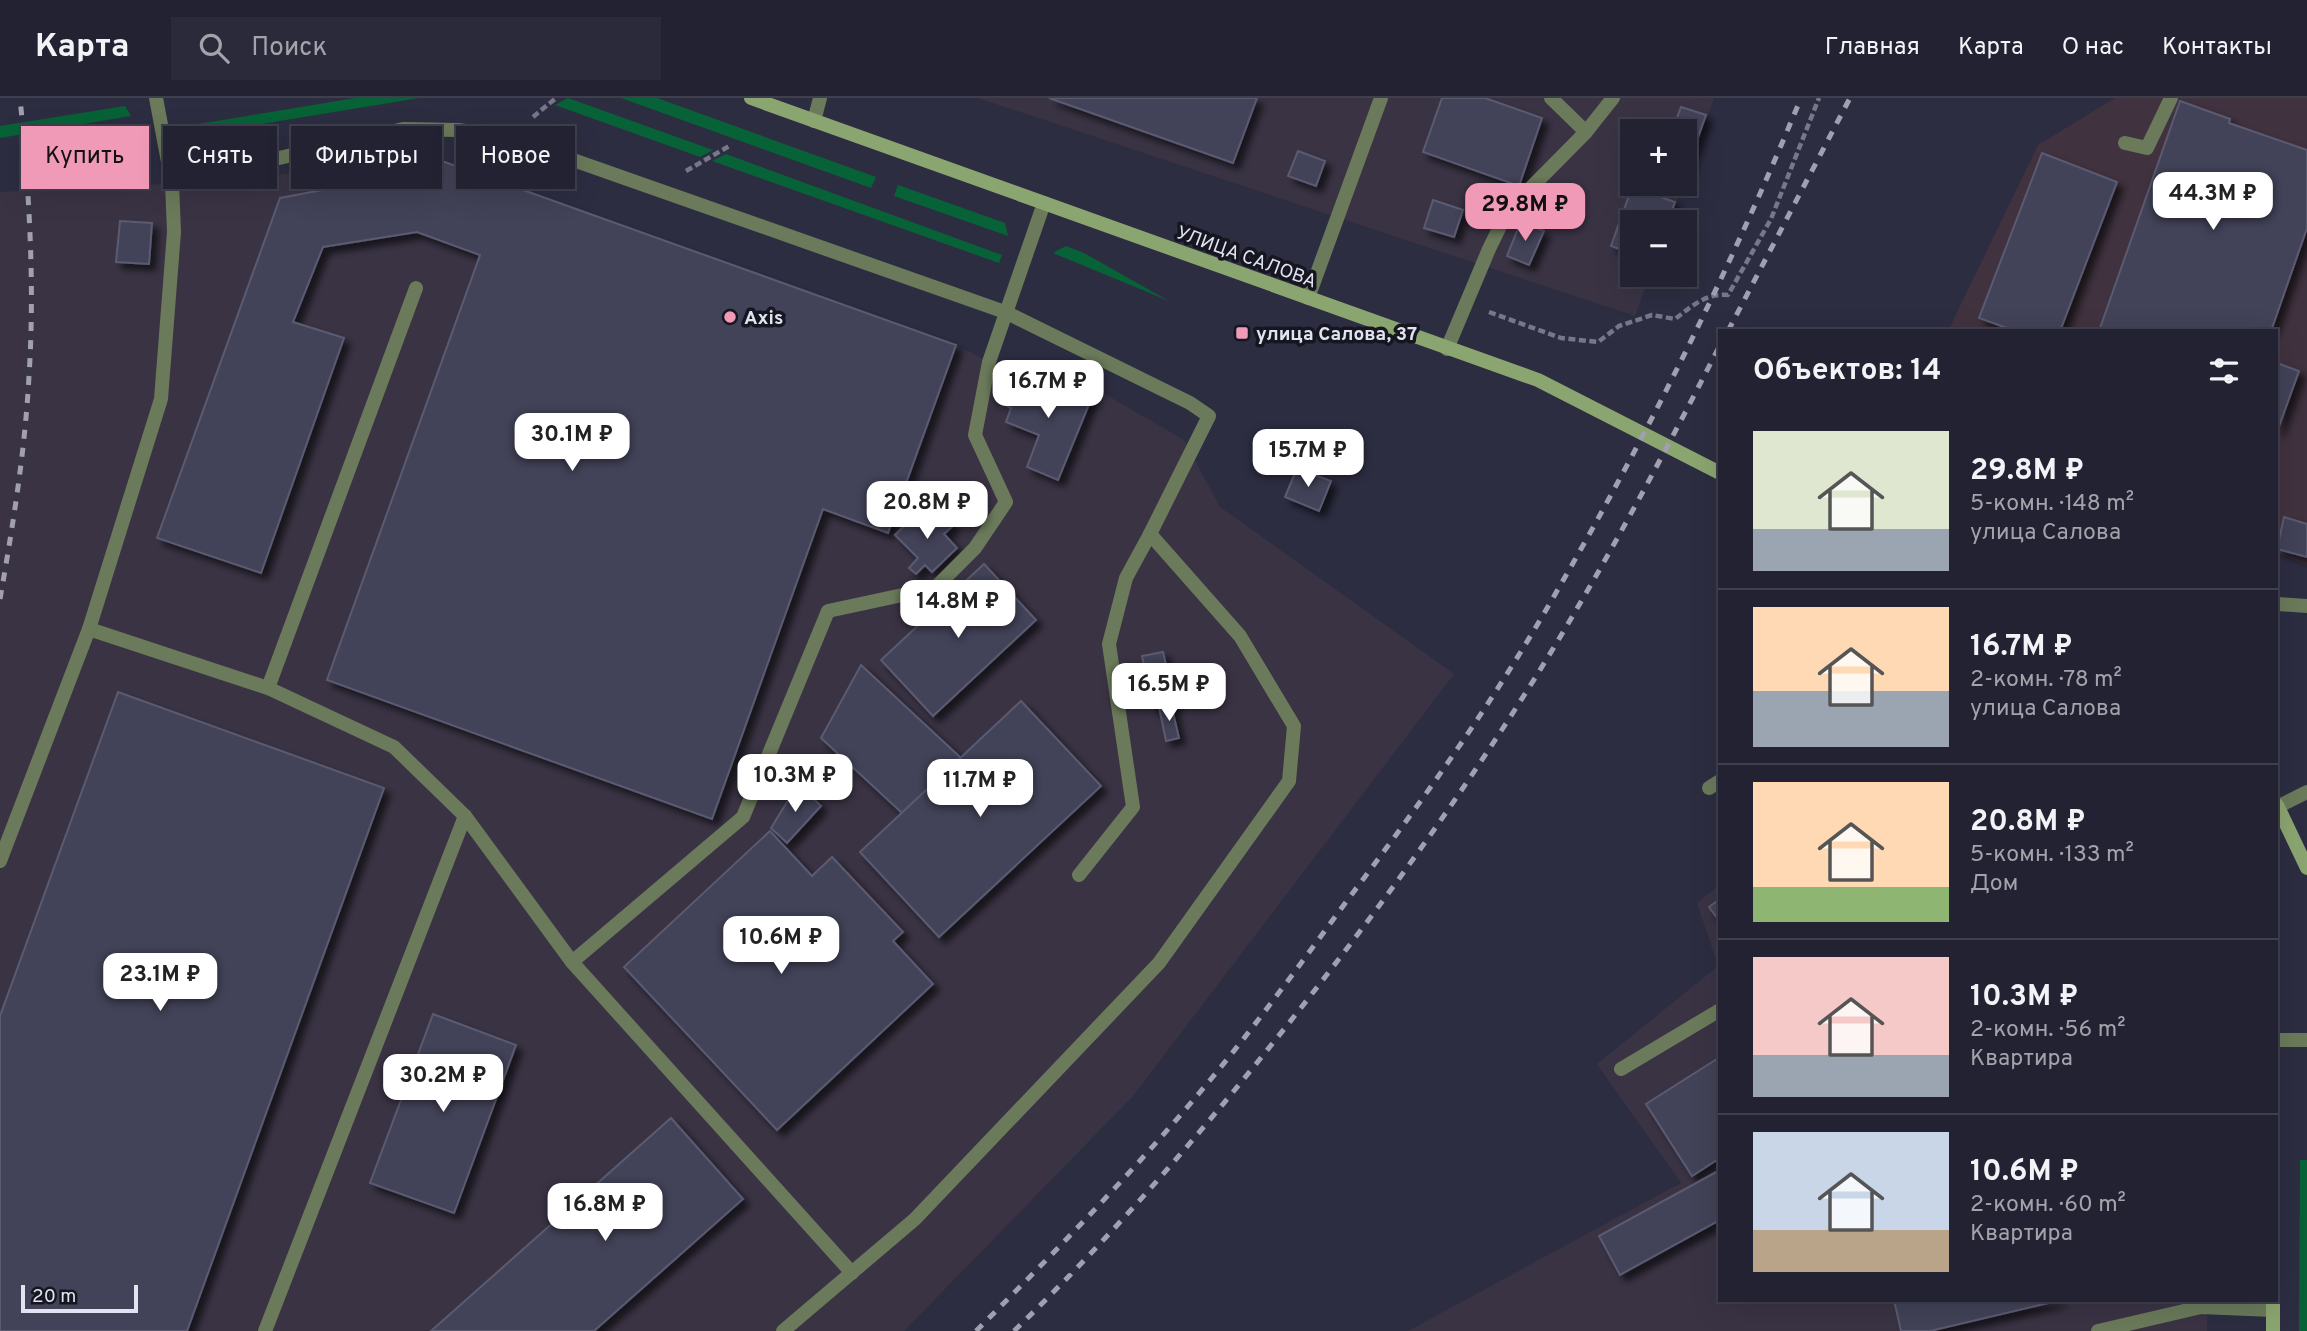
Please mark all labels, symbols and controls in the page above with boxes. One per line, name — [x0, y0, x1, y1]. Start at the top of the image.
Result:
search box — [171, 17, 661, 80]
text: Карта — [35, 27, 129, 69]
icon: search — [195, 29, 233, 67]
text: Поиск — [251, 32, 327, 65]
text: Главная — [1825, 33, 1920, 63]
text: Карта — [1958, 33, 2024, 63]
text: О нас — [2062, 33, 2124, 63]
text: Контакты — [2162, 33, 2272, 63]
map controls — [1620, 119, 1697, 287]
button: + — [1620, 119, 1697, 196]
chip: Купить — [21, 126, 149, 189]
chip: Снять — [163, 126, 277, 189]
chip: Фильтры — [291, 126, 442, 189]
chip: Новое — [456, 126, 575, 189]
pin: 44.3M ₽ — [2148, 172, 2278, 232]
text: 44.3M ₽ — [2169, 180, 2257, 209]
pin: 29.8M ₽ — [1460, 184, 1590, 243]
text: 29.8M ₽ — [1481, 191, 1569, 220]
button: − — [1620, 210, 1697, 287]
street label: УЛИЦА САЛОВА — [1173, 221, 1320, 294]
place label: Axis — [744, 307, 783, 331]
marker: Axis — [722, 309, 738, 325]
place label: улица Салова, 37 — [1256, 323, 1417, 347]
marker: улица Салова, 37 — [1234, 325, 1250, 341]
icon: filters — [2205, 352, 2243, 390]
text: Объектов: 14 — [1753, 353, 1941, 390]
pin: 16.7M ₽ — [983, 360, 1113, 420]
text: 16.7M ₽ — [1009, 368, 1087, 397]
pin: 30.1M ₽ — [507, 414, 637, 473]
text: 30.1M ₽ — [531, 421, 613, 450]
pin: 15.7M ₽ — [1243, 430, 1373, 489]
text: 15.7M ₽ — [1269, 437, 1347, 466]
text: 29.8M ₽ — [1970, 453, 2084, 490]
icon: home — [1809, 459, 1893, 543]
pin: 20.8M ₽ — [862, 482, 992, 541]
text: 20.8M ₽ — [883, 489, 971, 518]
text: 5-комн. · 148 m² — [1970, 490, 2134, 519]
text: улица Салова — [1970, 519, 2121, 548]
pin: 14.8M ₽ — [893, 580, 1023, 640]
text: 14.8M ₽ — [916, 588, 1000, 617]
text: 16.7M ₽ — [1970, 629, 2073, 666]
icon: home — [1809, 635, 1893, 719]
pin: 16.5M ₽ — [1104, 664, 1234, 723]
text: 2-комн. · 78 m² — [1970, 666, 2122, 695]
text: 16.5M ₽ — [1128, 671, 1210, 700]
text: улица Салова — [1970, 695, 2121, 724]
pin: 10.3M ₽ — [730, 754, 860, 814]
pin: 11.7M ₽ — [915, 760, 1045, 819]
text: 10.3M ₽ — [753, 762, 837, 791]
text: 11.7M ₽ — [943, 767, 1017, 796]
text: 20.8M ₽ — [1970, 804, 2086, 841]
icon: home — [1809, 810, 1893, 894]
text: 5-комн. · 133 m² — [1970, 841, 2134, 870]
text: Дом — [1970, 870, 2018, 899]
pin: 10.6M ₽ — [716, 916, 846, 976]
text: 10.6M ₽ — [739, 924, 823, 953]
pin: 23.1M ₽ — [95, 954, 225, 1013]
text: 23.1M ₽ — [119, 961, 201, 990]
text: 10.3M ₽ — [1970, 979, 2078, 1016]
icon: home — [1809, 985, 1893, 1069]
text: 2-комн. · 56 m² — [1970, 1016, 2125, 1045]
text: Квартира — [1970, 1045, 2073, 1074]
pin: 30.2M ₽ — [378, 1054, 508, 1114]
text: 30.2M ₽ — [399, 1062, 487, 1091]
text: 10.6M ₽ — [1970, 1154, 2079, 1191]
icon: home — [1809, 1160, 1893, 1244]
pin: 16.8M ₽ — [540, 1184, 670, 1243]
text: 16.8M ₽ — [564, 1191, 646, 1220]
text: 2-комн. · 60 m² — [1970, 1191, 2126, 1220]
text: Квартира — [1970, 1220, 2073, 1249]
scale bar — [21, 1282, 138, 1314]
text: 20 m — [32, 1285, 76, 1309]

